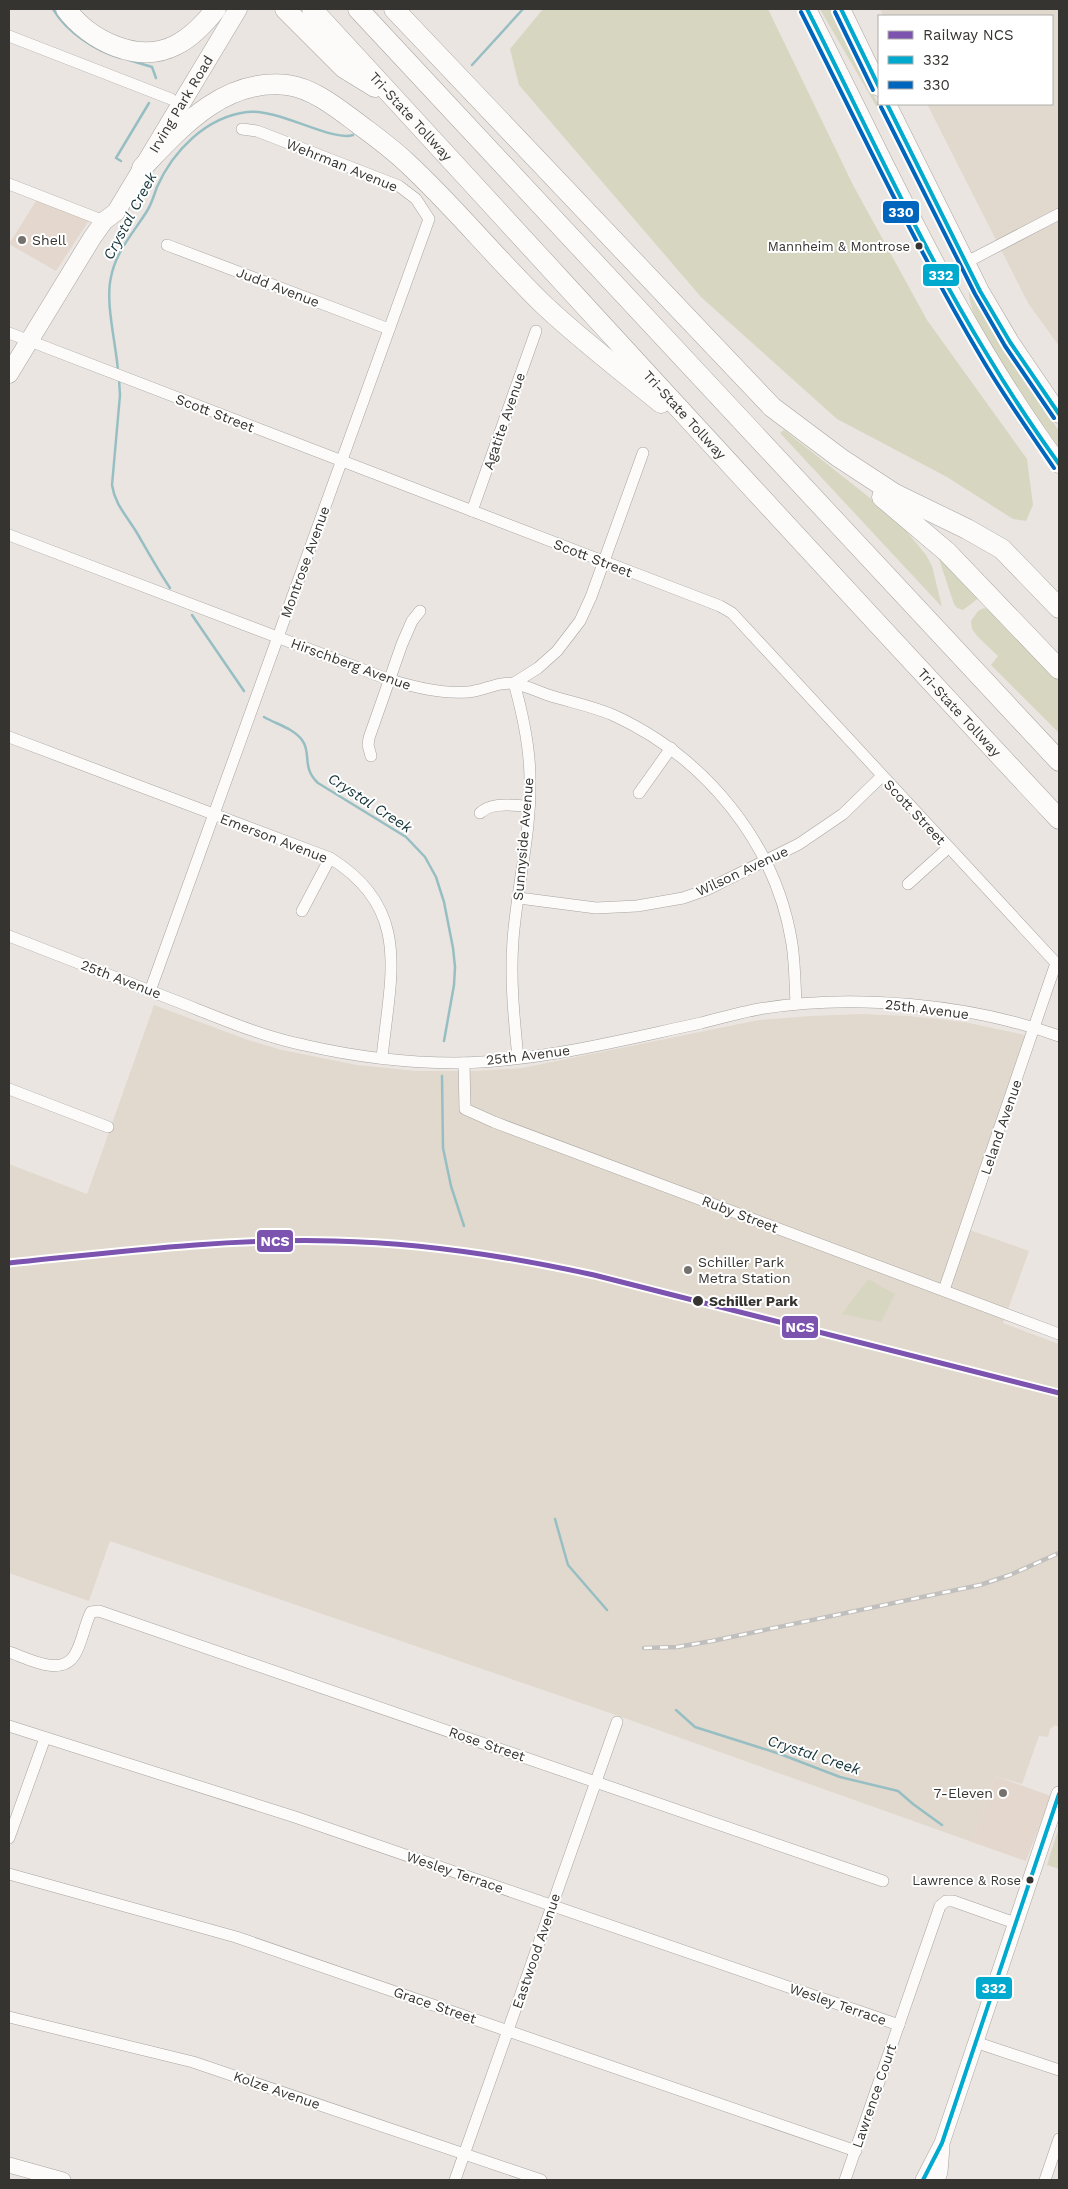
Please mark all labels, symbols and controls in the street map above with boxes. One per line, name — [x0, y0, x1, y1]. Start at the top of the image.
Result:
legend — [878, 15, 1053, 105]
text: Railway NCS — [923, 26, 1014, 44]
text: 332 — [923, 51, 949, 69]
street label: Irving Park Road — [146, 53, 216, 156]
street label: Tri-State Tollway — [366, 69, 456, 165]
text: 330 — [923, 76, 950, 94]
street label: Wehrman Avenue — [284, 135, 400, 195]
water label: Crystal Creek — [99, 168, 161, 263]
line badge: 330 — [882, 200, 920, 224]
text: 330 — [888, 204, 914, 220]
place label: Shell — [32, 232, 67, 248]
marker: Shell — [16, 234, 28, 246]
place label: Mannheim & Montrose — [768, 239, 910, 254]
marker: Mannheim & Montrose — [914, 241, 924, 251]
line badge: 332 — [922, 263, 960, 287]
street label: Judd Avenue — [234, 264, 322, 310]
text: 332 — [929, 267, 953, 283]
street label: Tri-State Tollway — [640, 367, 730, 463]
street label: Agatite Avenue — [480, 370, 528, 472]
street label: Scott Street — [173, 391, 257, 435]
street label: Montrose Avenue — [277, 504, 333, 620]
street label: Scott Street — [551, 536, 635, 580]
street label: Hirschberg Avenue — [289, 635, 413, 693]
street label: Tri-State Tollway — [915, 665, 1005, 760]
water label: Crystal Creek — [325, 769, 416, 837]
street label: Scott Street — [881, 776, 949, 848]
street label: Sunnyside Avenue — [510, 777, 536, 901]
street label: Emerson Avenue — [218, 810, 330, 866]
street label: Wilson Avenue — [693, 843, 791, 899]
street label: 25th Avenue — [79, 956, 163, 1002]
street label: 25th Avenue — [884, 996, 970, 1022]
street label: 25th Avenue — [485, 1042, 571, 1068]
street label: Leland Avenue — [977, 1077, 1025, 1177]
street label: Ruby Street — [700, 1192, 780, 1236]
line badge: NCS — [256, 1229, 294, 1253]
text: NCS — [261, 1233, 289, 1249]
place label: Schiller Park Metra Station — [698, 1254, 791, 1286]
marker: Schiller Park Metra Station — [682, 1264, 694, 1276]
place label: Schiller Park — [709, 1293, 798, 1309]
marker: Schiller Park — [691, 1294, 705, 1308]
line badge: NCS — [781, 1315, 819, 1339]
text: NCS — [786, 1319, 814, 1335]
street label: Rose Street — [447, 1723, 527, 1765]
water label: Crystal Creek — [765, 1732, 863, 1779]
place label: 7-Eleven — [934, 1785, 993, 1801]
marker: 7-Eleven — [997, 1787, 1009, 1799]
street label: Wesley Terrace — [404, 1848, 506, 1896]
place label: Lawrence & Rose — [912, 1873, 1021, 1888]
marker: Lawrence & Rose — [1025, 1875, 1035, 1885]
street label: Eastwood Avenue — [509, 1891, 563, 2011]
line badge: 332 — [975, 1976, 1013, 2000]
street label: Wesley Terrace — [787, 1980, 889, 2028]
text: 332 — [982, 1980, 1006, 1996]
street label: Grace Street — [392, 1983, 479, 2027]
street label: Lawrence Court — [849, 2042, 899, 2150]
street label: Kolze Avenue — [232, 2068, 322, 2112]

